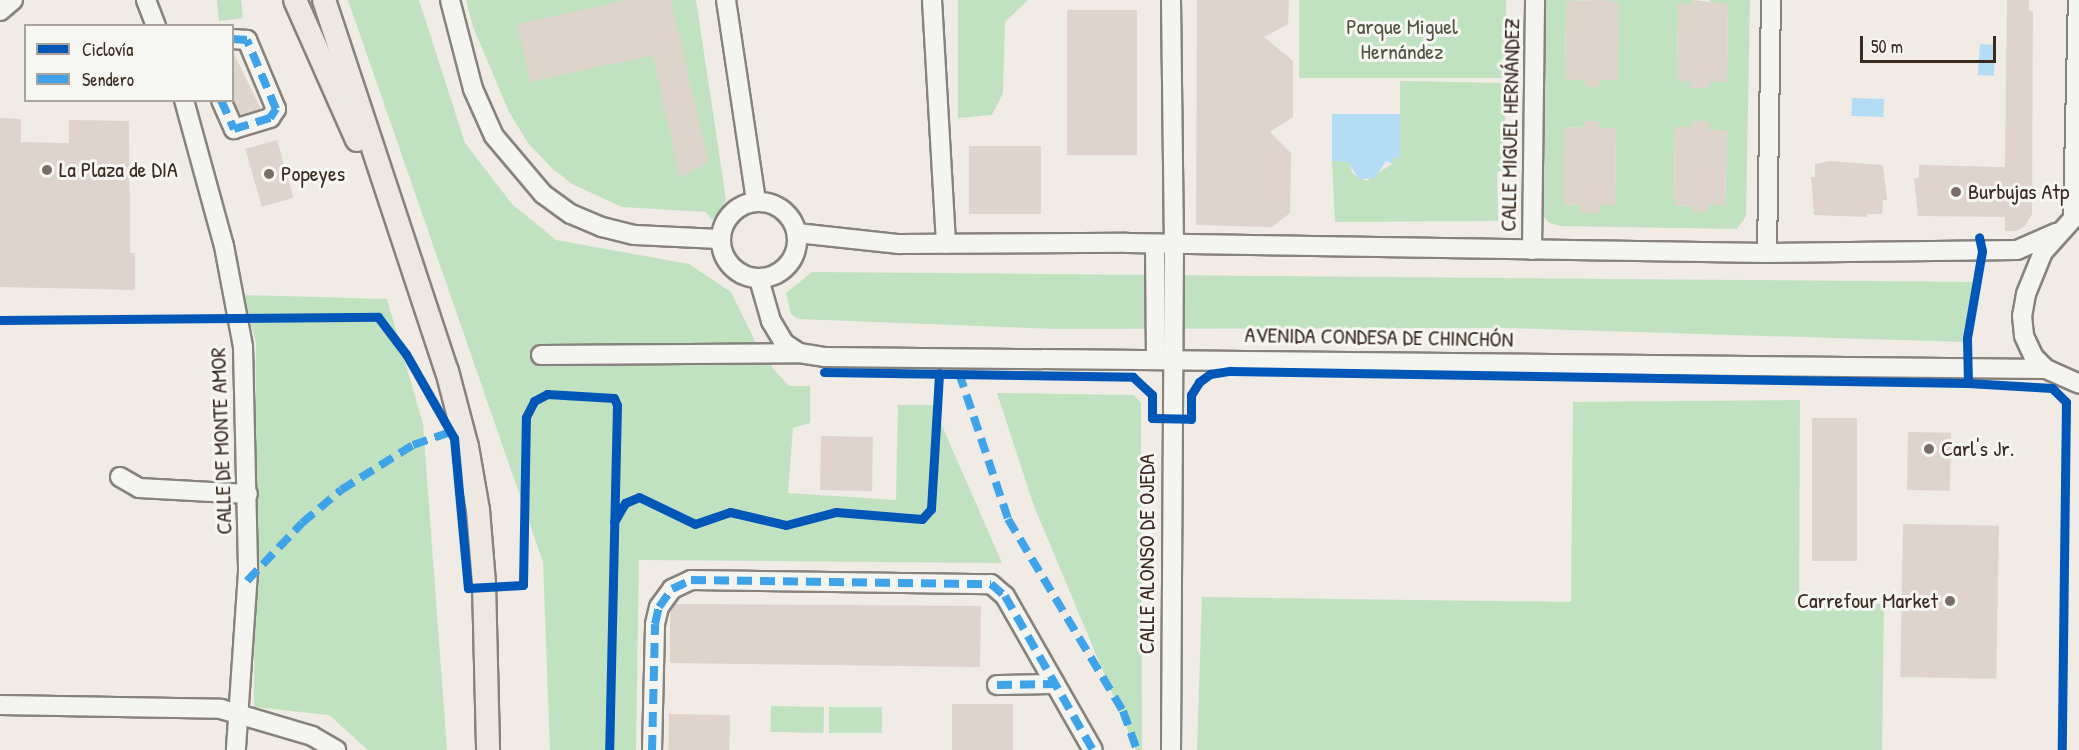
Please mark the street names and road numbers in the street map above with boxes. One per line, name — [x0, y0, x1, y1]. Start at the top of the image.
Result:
street label: CALLE MIGUEL HERNÁNDEZ — [1495, 18, 1525, 232]
street label: AVENIDA CONDESA DE CHINCHÓN — [1244, 321, 1514, 353]
street label: CALLE DE MONTE AMOR — [205, 347, 237, 535]
street label: CALLE ALONSO DE OJEDA — [1134, 454, 1160, 654]

